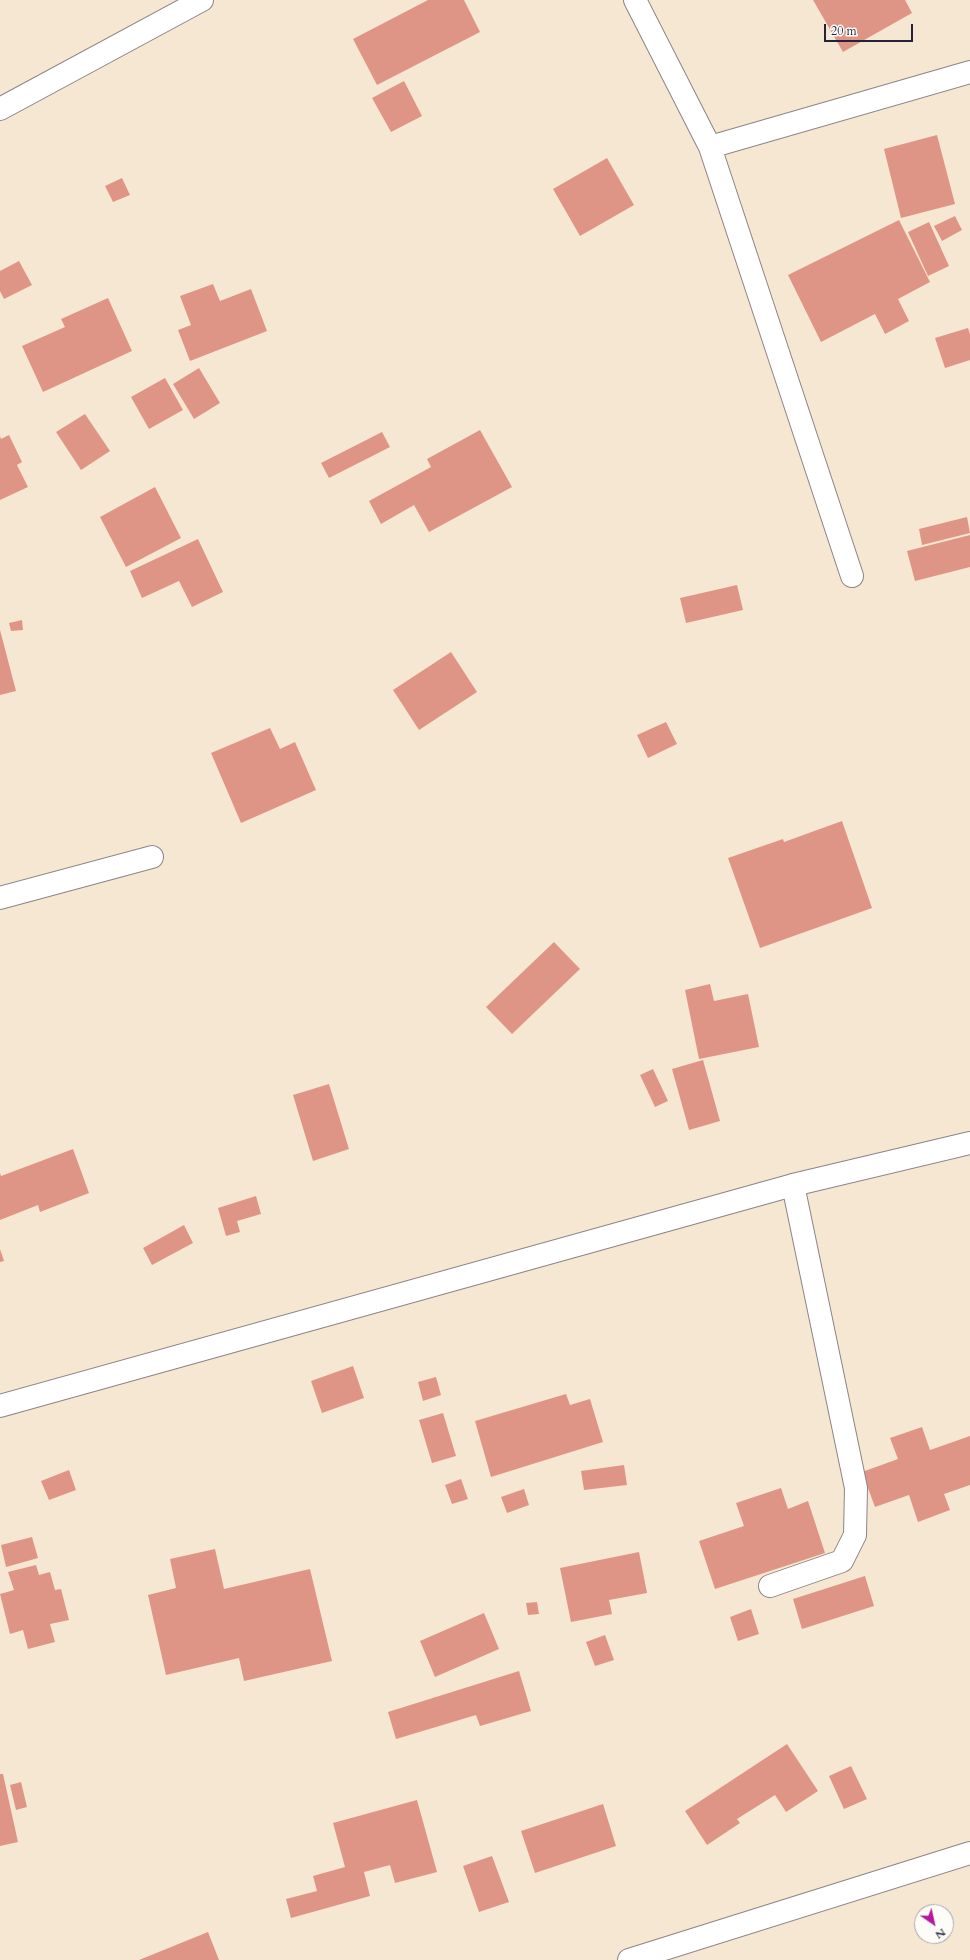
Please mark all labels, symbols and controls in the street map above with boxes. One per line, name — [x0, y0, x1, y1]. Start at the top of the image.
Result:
scale bar — [826, 16, 915, 42]
text: 20 m — [831, 23, 857, 39]
north arrow — [914, 1904, 954, 1944]
text: N — [932, 1925, 949, 1942]

